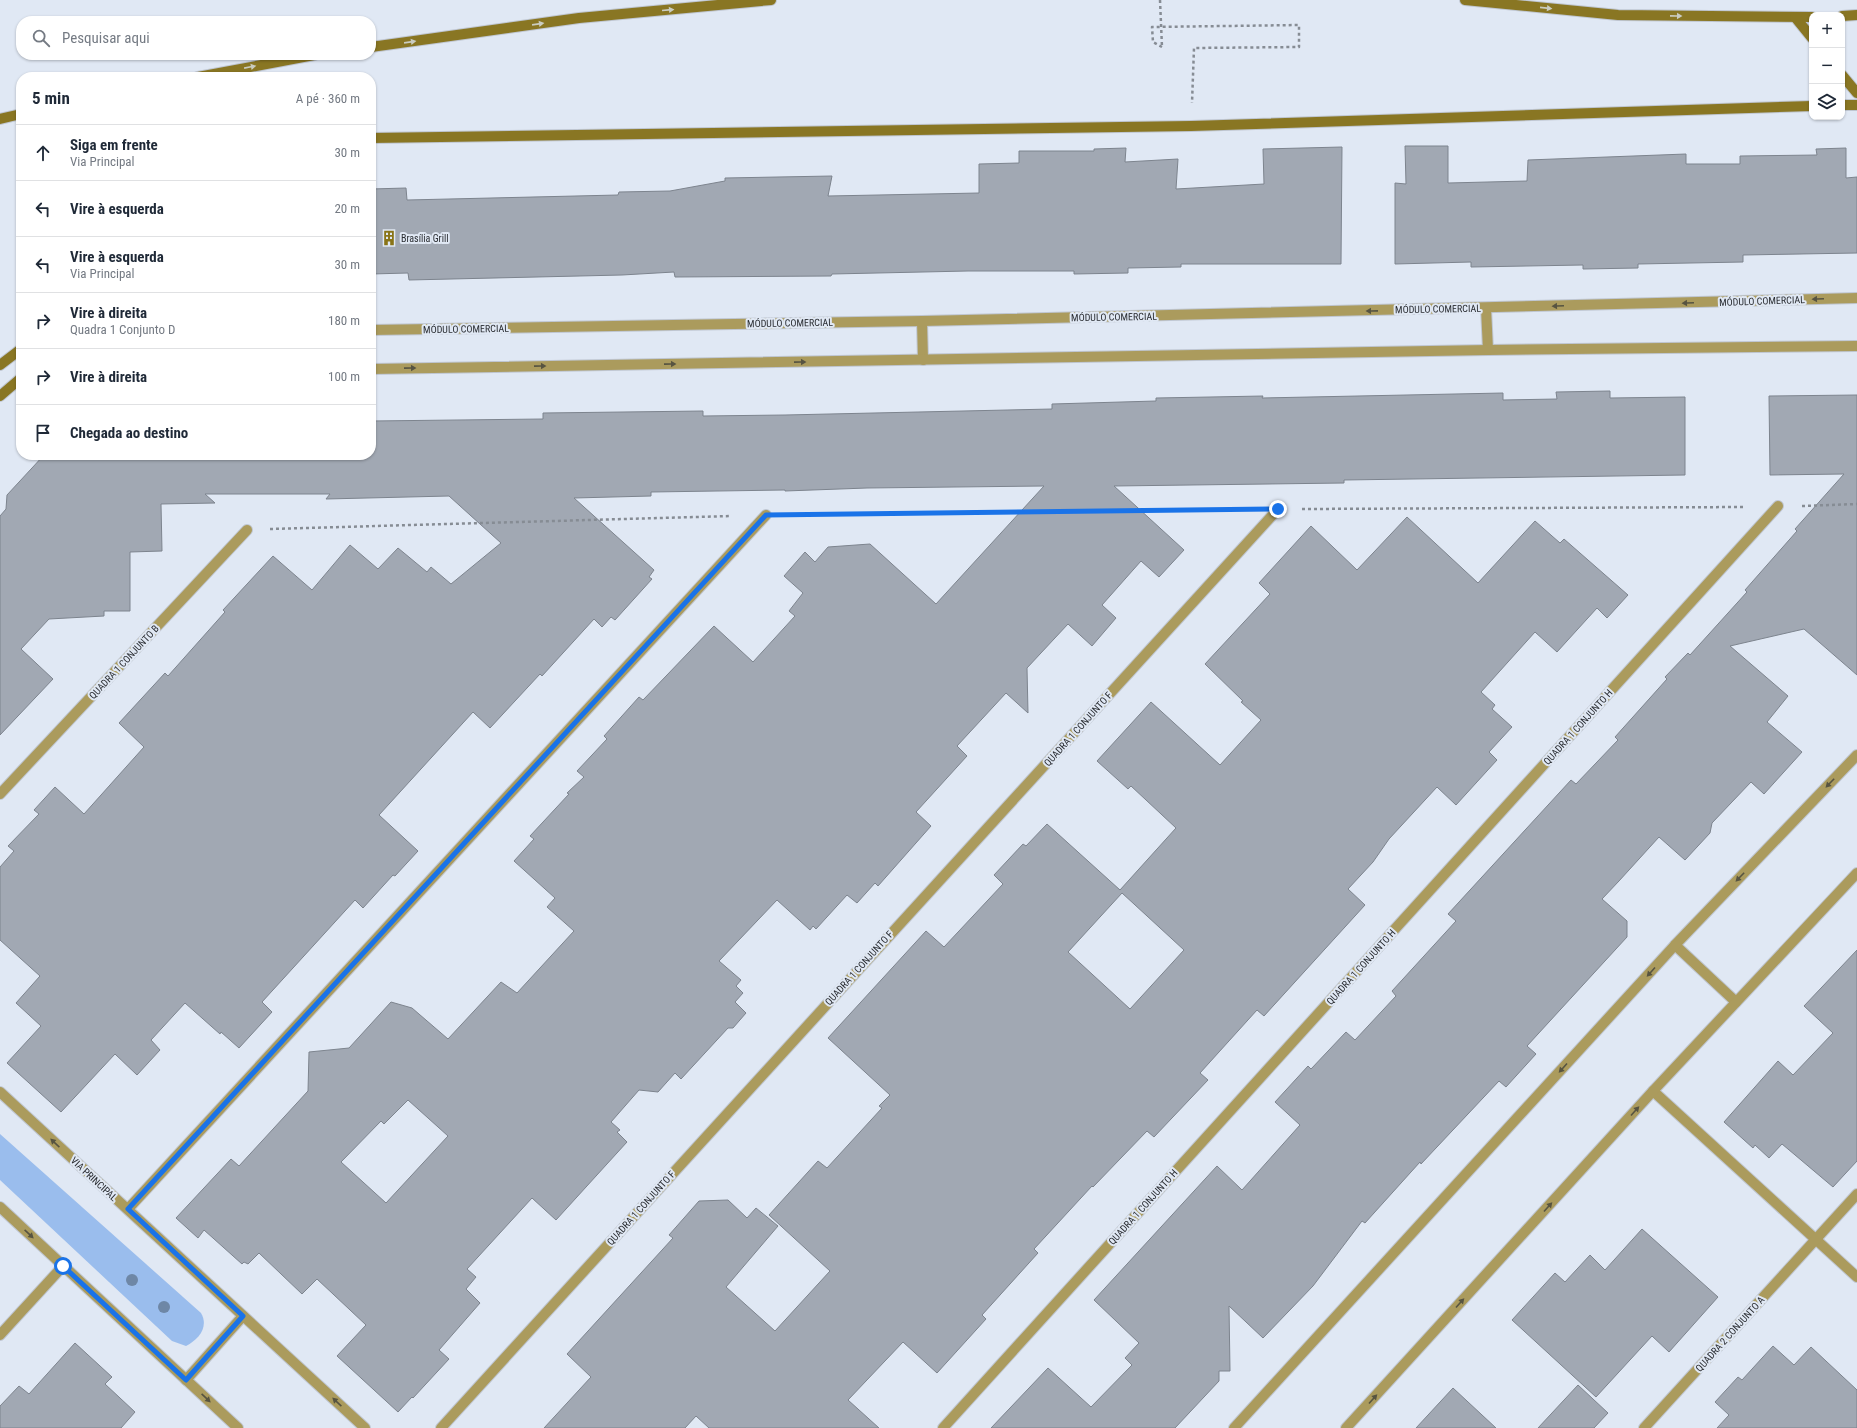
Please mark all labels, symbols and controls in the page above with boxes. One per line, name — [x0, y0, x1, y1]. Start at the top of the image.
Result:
one-way arrow — [1540, 5, 1552, 11]
one-way arrow — [662, 6, 674, 13]
map controls — [1809, 12, 1845, 120]
button: + — [1809, 12, 1845, 48]
one-way arrow — [1670, 13, 1683, 19]
search box — [16, 16, 376, 60]
one-way arrow — [532, 21, 544, 27]
icon: search — [30, 27, 52, 49]
text: Pesquisar aqui — [62, 29, 150, 47]
one-way arrow — [404, 39, 416, 45]
button: − — [1809, 48, 1845, 84]
one-way arrow — [244, 63, 256, 69]
button: layers — [1809, 84, 1845, 120]
text: 5 min — [32, 88, 70, 108]
text: A pé · 360 m — [296, 91, 360, 106]
text: Siga em frente — [70, 136, 158, 154]
icon: ahead — [32, 142, 54, 164]
text: 30 m — [334, 145, 360, 160]
text: Via Principal — [70, 154, 135, 169]
icon: left — [32, 198, 54, 220]
text: Vire à esquerda — [70, 200, 164, 218]
text: 20 m — [334, 201, 360, 216]
building icon: Brasília Grill — [380, 229, 398, 247]
place label: Brasília Grill — [401, 233, 449, 244]
text: Vire à esquerda — [70, 248, 164, 266]
icon: left — [32, 254, 54, 276]
text: 30 m — [334, 257, 360, 272]
text: Via Principal — [70, 266, 135, 281]
street label: MÓDULO COMERCIAL — [1719, 293, 1805, 308]
one-way arrow — [1811, 296, 1824, 302]
one-way arrow — [1682, 299, 1694, 306]
street label: MÓDULO COMERCIAL — [1395, 302, 1481, 315]
one-way arrow — [1551, 303, 1564, 309]
text: Vire à direita — [70, 304, 147, 322]
one-way arrow — [1365, 308, 1378, 314]
icon: right — [32, 310, 54, 332]
street label: MÓDULO COMERCIAL — [1071, 310, 1157, 323]
text: 180 m — [328, 313, 360, 328]
street label: MÓDULO COMERCIAL — [747, 316, 833, 329]
text: Quadra 1 Conjunto D — [70, 322, 175, 337]
street label: MÓDULO COMERCIAL — [423, 322, 509, 335]
one-way arrow — [794, 359, 807, 365]
one-way arrow — [664, 361, 677, 367]
one-way arrow — [534, 363, 547, 369]
one-way arrow — [404, 365, 416, 372]
icon: right — [32, 366, 54, 388]
text: Vire à direita — [70, 368, 147, 386]
text: 100 m — [328, 369, 360, 384]
icon: arrive — [32, 422, 54, 444]
text: Chegada ao destino — [70, 424, 188, 442]
route end — [1269, 500, 1287, 518]
street label: QUADRA 1 CONJUNTO B — [87, 623, 161, 701]
street label: QUADRA 1 CONJUNTO H — [1541, 687, 1615, 767]
street label: QUADRA 1 CONJUNTO F — [1042, 689, 1114, 768]
one-way arrow — [1825, 778, 1835, 788]
one-way arrow — [1735, 872, 1745, 882]
street label: QUADRA 1 CONJUNTO H — [1324, 927, 1398, 1007]
street label: QUADRA 1 CONJUNTO F — [823, 928, 895, 1007]
one-way arrow — [1646, 966, 1655, 977]
one-way arrow — [1559, 1063, 1568, 1072]
one-way arrow — [1631, 1106, 1640, 1116]
one-way arrow — [51, 1139, 60, 1148]
street label: VIA PRINCIPAL — [69, 1155, 120, 1203]
street label: QUADRA 1 CONJUNTO H — [1106, 1167, 1180, 1247]
street label: QUADRA 1 CONJUNTO F — [605, 1168, 677, 1247]
one-way arrow — [1543, 1202, 1553, 1212]
one-way arrow — [23, 1229, 34, 1238]
route start — [54, 1257, 72, 1275]
street label: QUADRA 2 CONJUNTO A — [1693, 1294, 1767, 1374]
one-way arrow — [1456, 1298, 1465, 1308]
one-way arrow — [201, 1394, 211, 1403]
one-way arrow — [1368, 1394, 1377, 1404]
one-way arrow — [331, 1397, 342, 1406]

